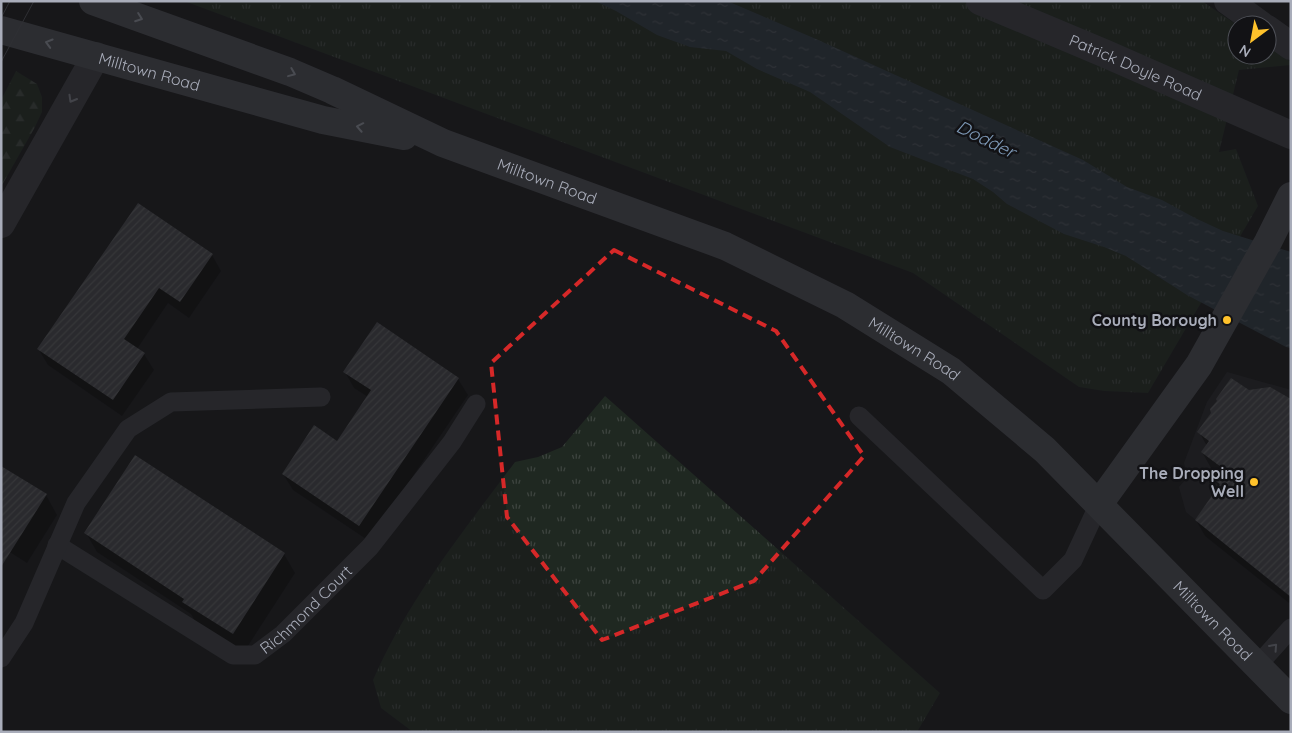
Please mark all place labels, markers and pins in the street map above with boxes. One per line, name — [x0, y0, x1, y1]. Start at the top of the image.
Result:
place label: County Borough — [1092, 310, 1217, 330]
marker: County Borough — [1221, 314, 1233, 326]
place label: The Dropping Well — [1139, 463, 1244, 501]
marker: The Dropping Well — [1248, 476, 1260, 488]

